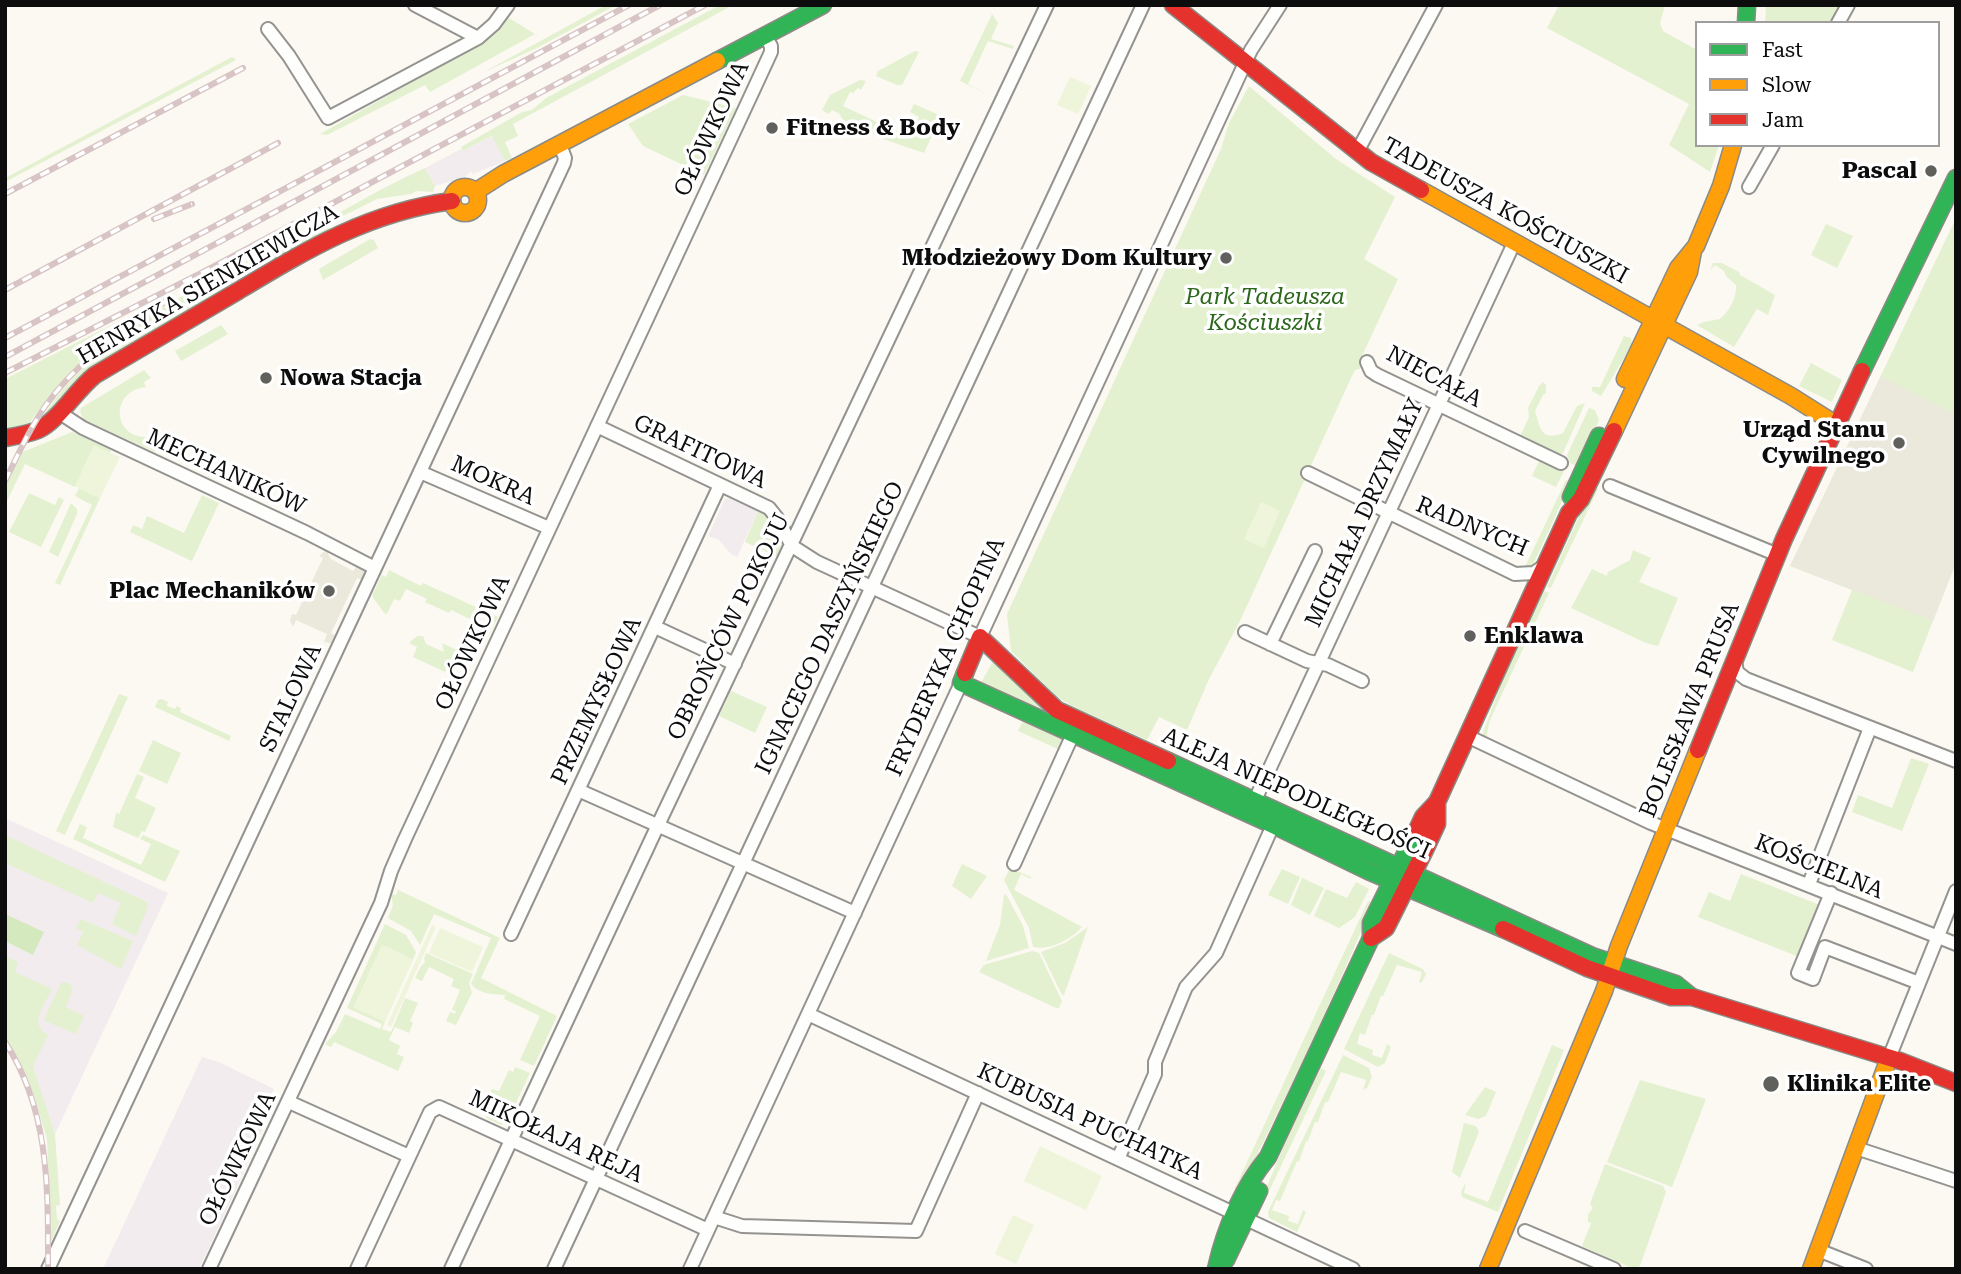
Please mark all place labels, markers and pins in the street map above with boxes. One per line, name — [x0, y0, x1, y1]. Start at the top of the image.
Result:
place label: Fitness & Body — [786, 114, 960, 142]
marker: Fitness & Body — [764, 120, 780, 136]
place label: Pascal — [1842, 157, 1917, 185]
marker: Pascal — [1923, 163, 1939, 179]
place label: Młodzieżowy Dom Kultury — [902, 244, 1212, 272]
marker: Młodzieżowy Dom Kultury — [1218, 250, 1234, 266]
place label: Nowa Stacja — [280, 364, 422, 392]
marker: Nowa Stacja — [258, 370, 274, 386]
place label: Urząd Stanu Cywilnego — [1743, 416, 1885, 470]
marker: Urząd Stanu Cywilnego — [1891, 435, 1907, 451]
place label: Plac Mechaników — [109, 577, 315, 605]
marker: Plac Mechaników — [321, 583, 337, 599]
place label: Enklawa — [1484, 622, 1583, 650]
marker: Enklawa — [1462, 628, 1478, 644]
place label: Klinika Elite — [1787, 1070, 1931, 1098]
marker: Klinika Elite — [1761, 1074, 1781, 1094]

